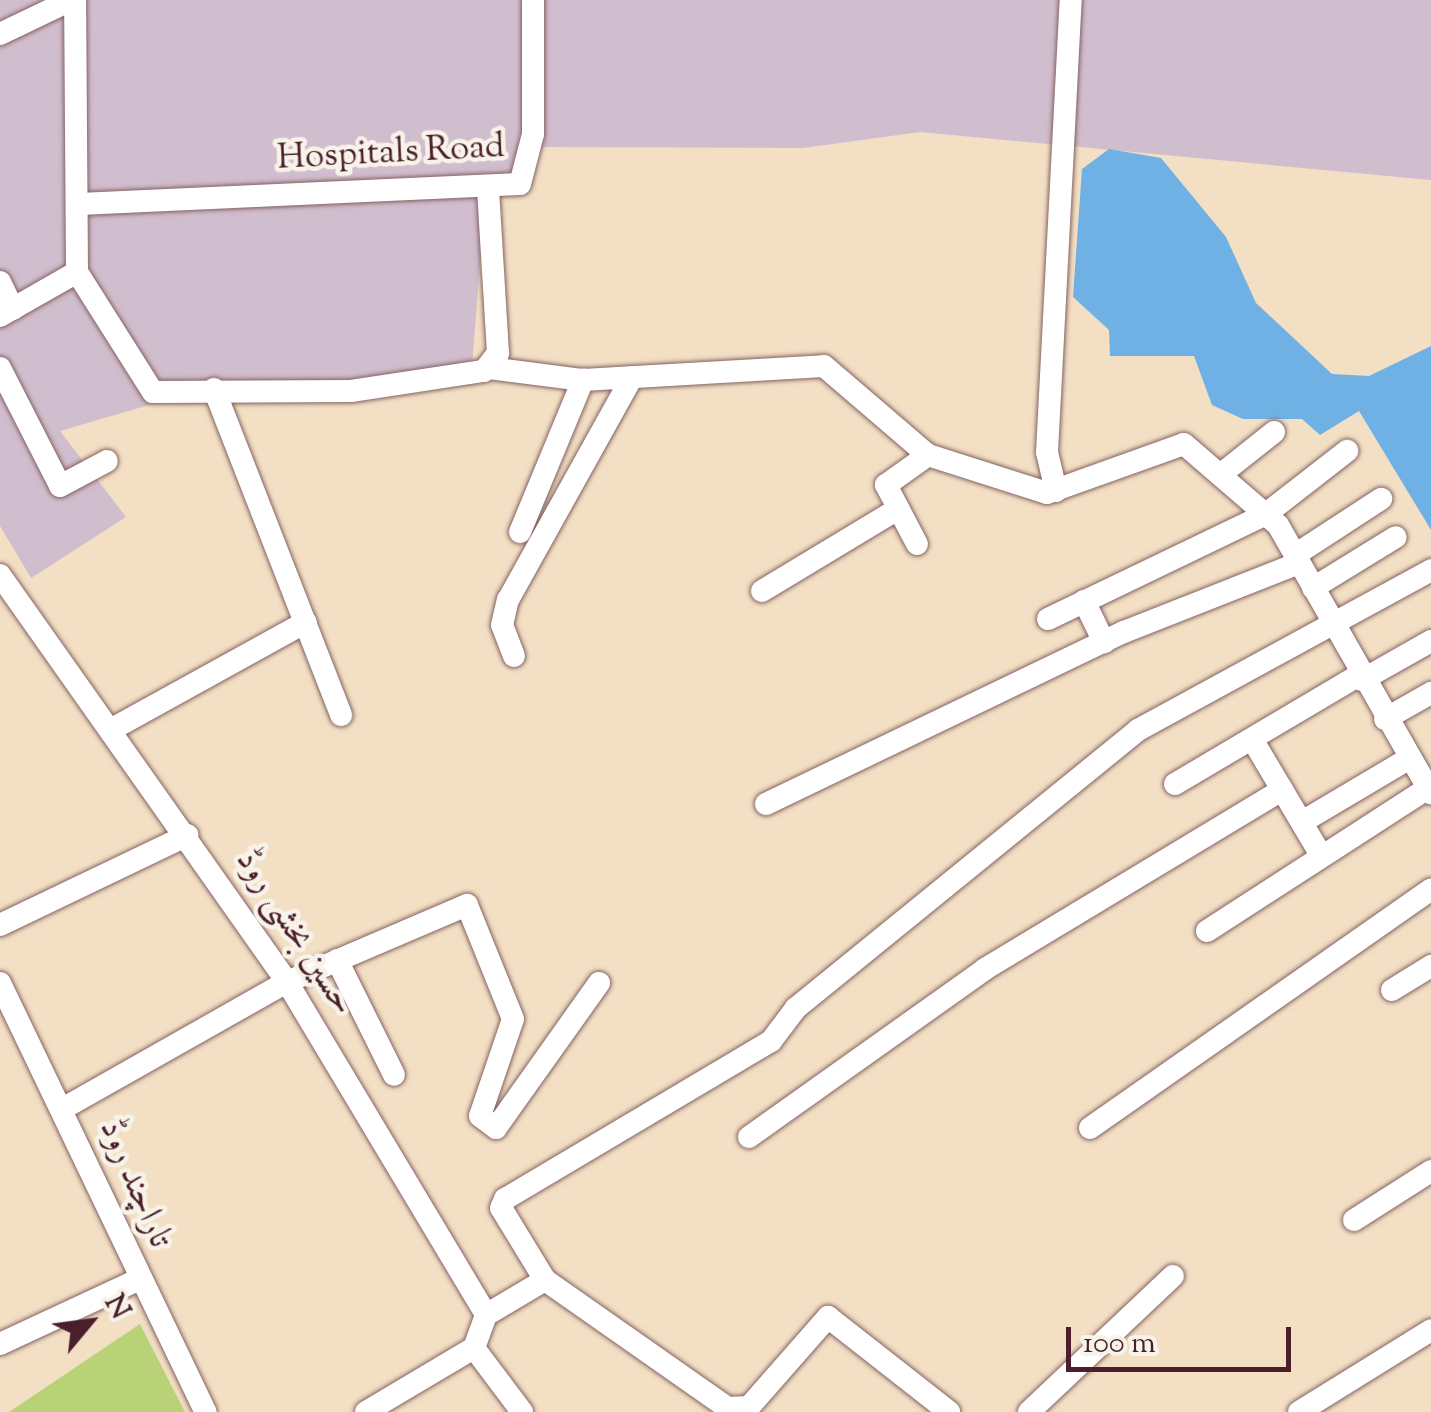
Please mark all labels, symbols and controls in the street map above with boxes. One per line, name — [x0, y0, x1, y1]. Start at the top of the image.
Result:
street label: Hospitals Road — [276, 127, 506, 181]
street label: حسین بخشی روڈ — [225, 842, 363, 1024]
street label: تاراچند روڈ — [88, 1114, 180, 1254]
north arrow — [40, 1272, 140, 1372]
text: N — [93, 1288, 139, 1327]
scale bar — [1071, 1307, 1296, 1369]
text: 100 m — [1083, 1323, 1156, 1366]

